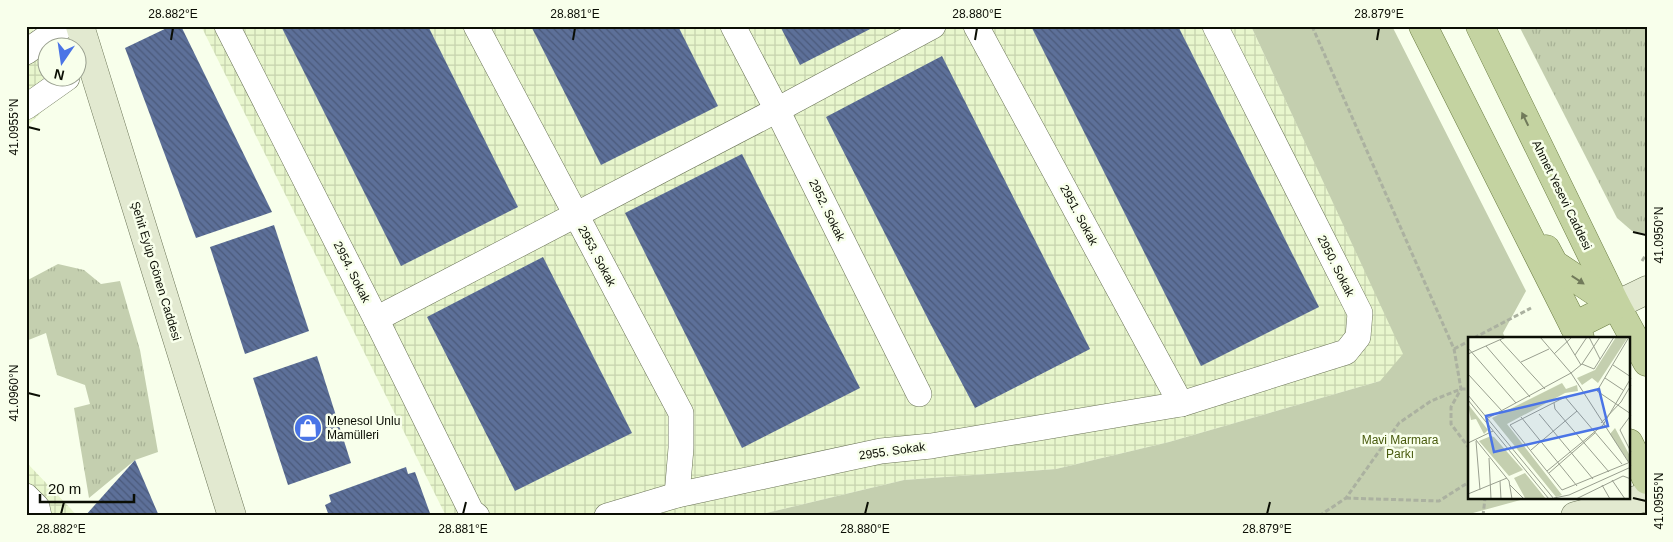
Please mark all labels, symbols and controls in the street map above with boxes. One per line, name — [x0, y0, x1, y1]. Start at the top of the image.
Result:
text: 28.882°E — [148, 7, 198, 21]
text: 28.881°E — [550, 7, 600, 21]
text: 28.880°E — [952, 7, 1002, 21]
text: 28.879°E — [1354, 7, 1404, 21]
north arrow — [38, 38, 88, 88]
text: N — [52, 66, 66, 84]
text: 41.0955°N — [7, 99, 21, 155]
one-way arrow — [1521, 112, 1529, 126]
street label: Ahmet Yesevi Caddesi — [1529, 138, 1595, 252]
street label: 2952. Sokak — [806, 177, 848, 244]
street label: 2951. Sokak — [1057, 182, 1101, 249]
street label: Şehit Eyüp Gönen Caddesi — [128, 200, 184, 342]
text: 41.0950°N — [1652, 207, 1666, 263]
street label: 2953. Sokak — [575, 223, 619, 290]
street label: 2950. Sokak — [1315, 233, 1358, 300]
street label: 2954. Sokak — [331, 239, 374, 306]
one-way arrow — [1571, 275, 1585, 285]
inset map — [1468, 337, 1630, 500]
text: 41.0960°N — [7, 365, 21, 421]
shop icon: Menesol Unlu Mamülleri — [293, 413, 323, 443]
place label: Menesol Unlu Mamülleri — [327, 414, 400, 442]
park label: Mavi Marmara Parkı — [1362, 433, 1439, 461]
street label: 2955. Sokak — [858, 439, 927, 463]
scale bar — [40, 472, 134, 504]
text: 41.0955°N — [1652, 473, 1666, 529]
text: 20 m — [48, 480, 81, 497]
text: 28.882°E — [36, 522, 86, 536]
text: 28.881°E — [438, 522, 488, 536]
text: 28.880°E — [840, 522, 890, 536]
text: 28.879°E — [1242, 522, 1292, 536]

